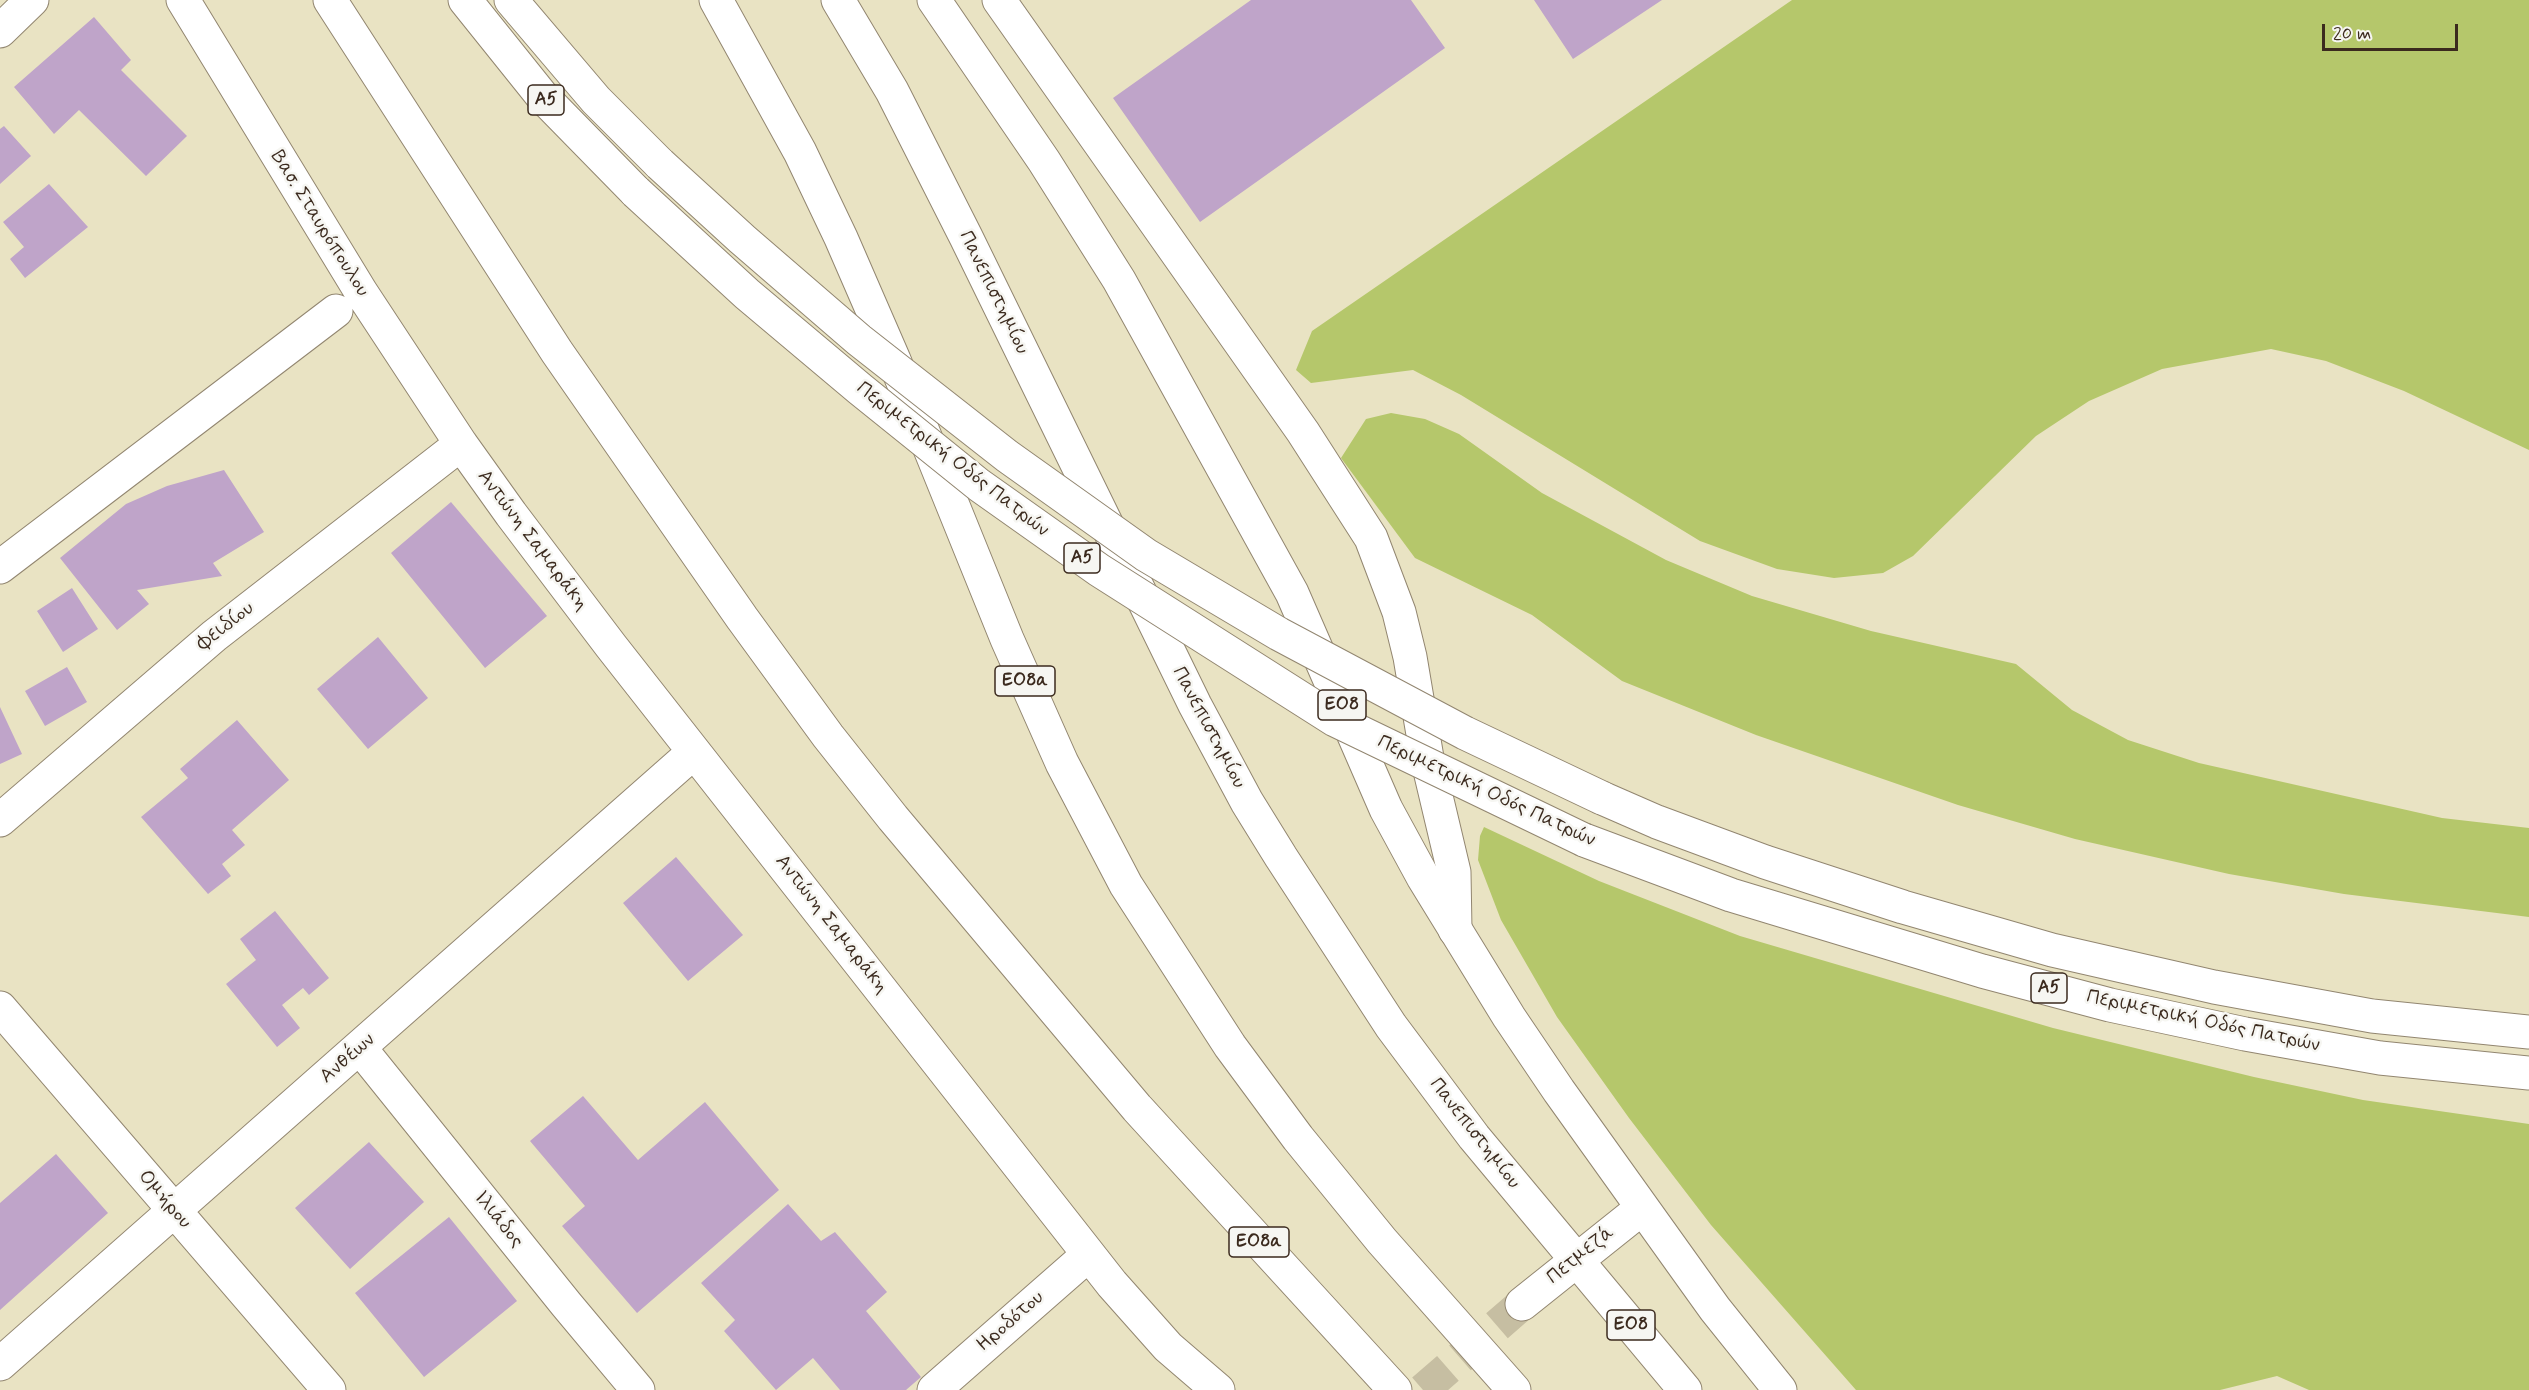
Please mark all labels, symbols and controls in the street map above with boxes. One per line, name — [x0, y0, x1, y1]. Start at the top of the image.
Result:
scale bar — [2325, 12, 2462, 50]
text: 20 m — [2333, 22, 2371, 46]
road number: Α5 — [528, 85, 564, 115]
street label: Βασ. Σταυρόπουλου — [264, 146, 374, 302]
street label: Πανεπιστημίου — [953, 227, 1033, 359]
street label: Περιμετρική Οδός Πατρών — [851, 377, 1053, 543]
street label: Αντώνη Σαμαράκη — [471, 466, 593, 616]
road number: Α5 — [1064, 543, 1100, 573]
street label: Φειδίου — [193, 597, 259, 657]
street label: Πανεπιστημίου — [1166, 663, 1250, 793]
road number: ΕΟ8α — [995, 666, 1055, 696]
road number: ΕΟ8 — [1318, 690, 1366, 720]
street label: Περιμετρική Οδός Πατρών — [1373, 731, 1599, 853]
street label: Αντώνη Σαμαράκη — [769, 851, 893, 999]
road number: Α5 — [2031, 973, 2067, 1003]
street label: Περιμετρική Οδός Πατρών — [2084, 986, 2322, 1058]
street label: Ανθέων — [316, 1029, 380, 1089]
street label: Πανεπιστημίου — [1423, 1074, 1525, 1194]
street label: Ομήρου — [132, 1166, 196, 1234]
street label: Ιλιάδος — [468, 1187, 528, 1253]
street label: Πετμεζά — [1543, 1222, 1619, 1290]
road number: ΕΟ8α — [1229, 1227, 1289, 1257]
street label: Ηροδότου — [973, 1286, 1049, 1358]
road number: ΕΟ8 — [1607, 1310, 1655, 1340]

